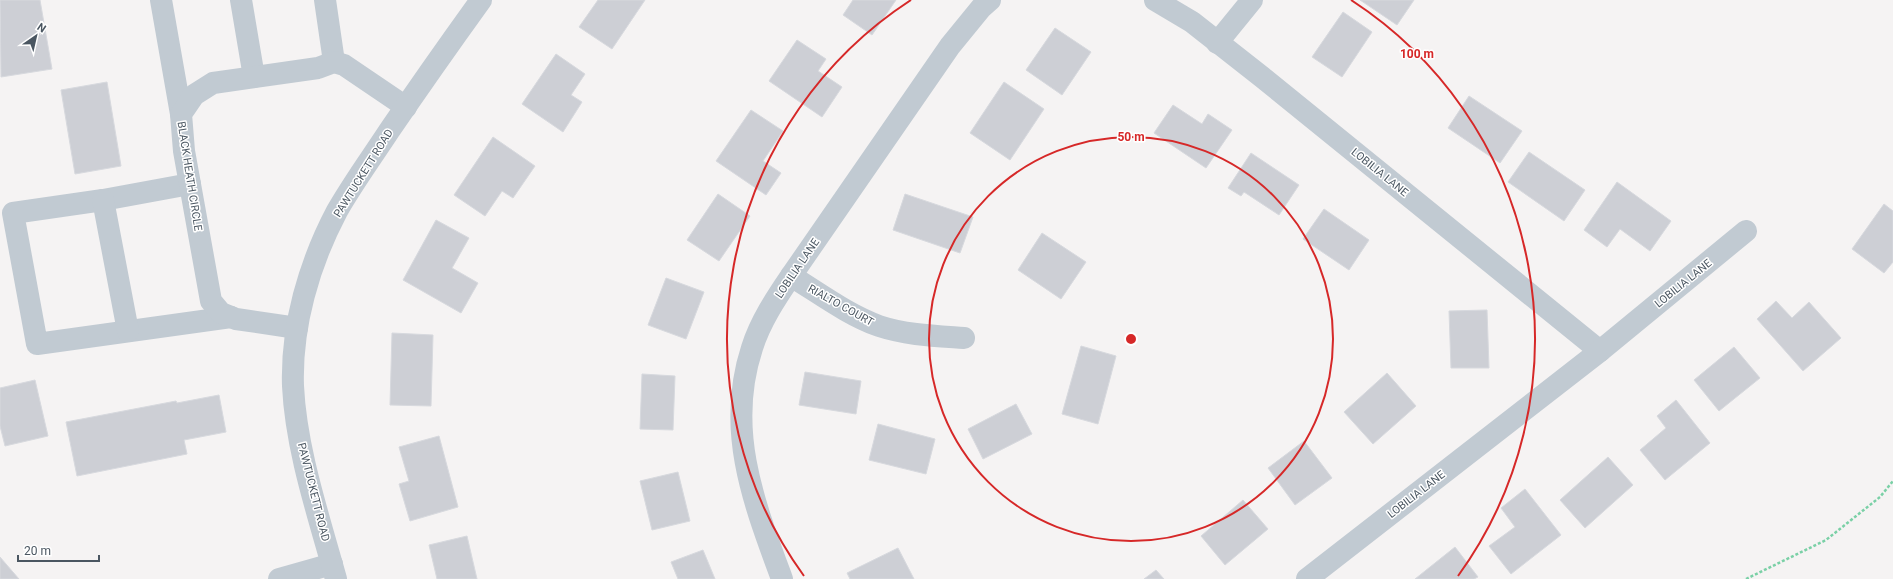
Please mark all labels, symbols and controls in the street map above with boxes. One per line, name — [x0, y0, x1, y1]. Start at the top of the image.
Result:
north arrow — [16, 16, 56, 56]
text: N — [34, 21, 48, 36]
text: 100 m — [1400, 47, 1434, 61]
street label: BLACK HEATH CIRCLE — [174, 120, 205, 232]
street label: PAWTUCKETT ROAD — [331, 127, 396, 220]
text: 50 m — [1117, 130, 1145, 144]
street label: LOBILIA LANE — [1349, 146, 1411, 199]
street label: LOBILIA LANE — [773, 236, 822, 301]
street label: LOBILIA LANE — [1652, 257, 1714, 310]
street label: RIALTO COURT — [806, 282, 876, 329]
centre of rings — [1124, 332, 1138, 346]
street label: PAWTUCKETT ROAD — [295, 441, 332, 543]
street label: LOBILIA LANE — [1385, 468, 1448, 521]
scale bar — [18, 537, 99, 563]
text: 20 m — [24, 544, 51, 558]

